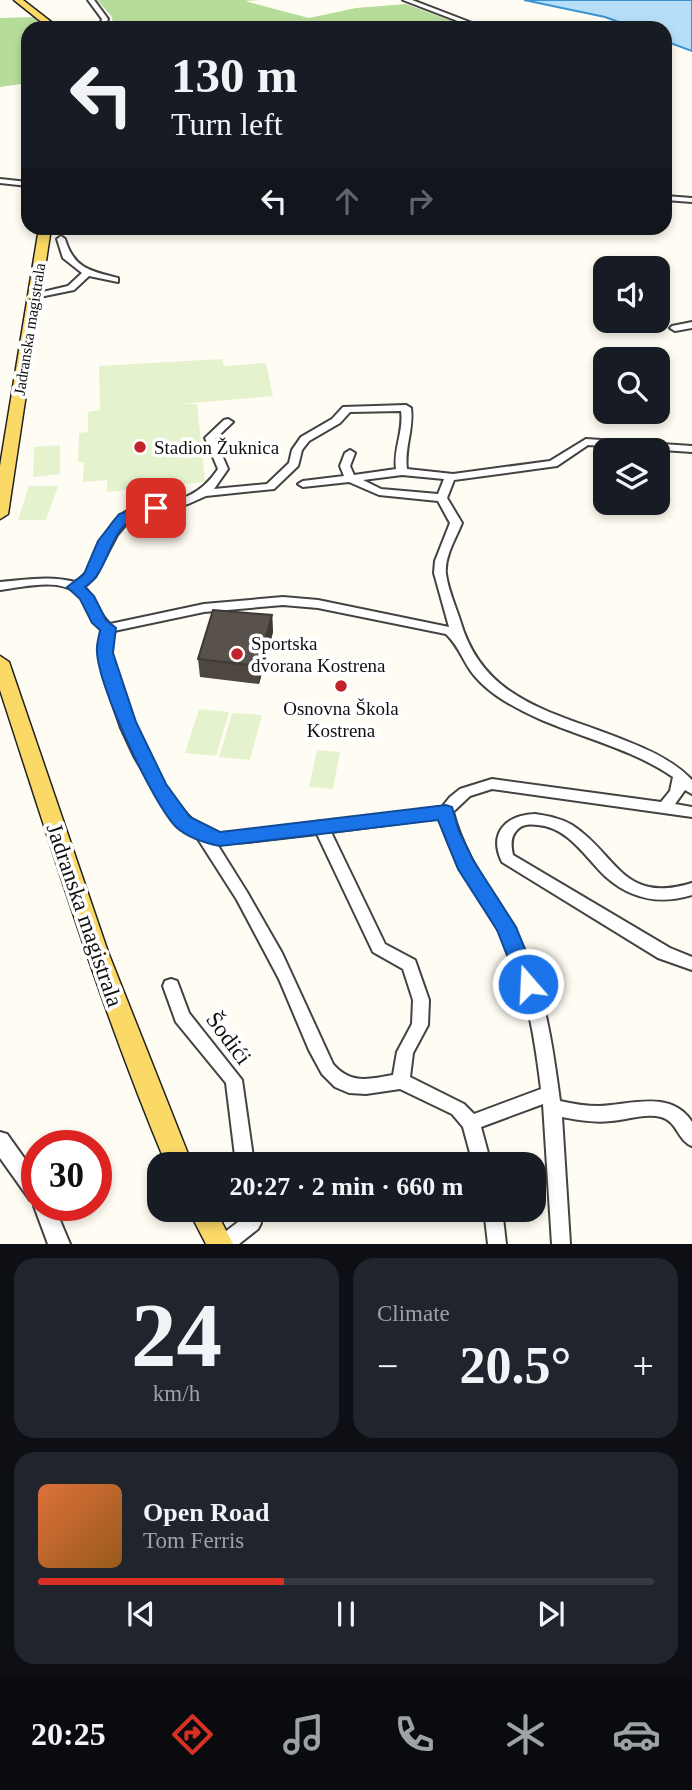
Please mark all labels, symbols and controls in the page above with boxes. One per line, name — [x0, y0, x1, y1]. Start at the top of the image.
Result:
text: 130 m — [171, 48, 298, 103]
icon: left — [56, 49, 147, 140]
text: Turn left — [171, 106, 283, 142]
icon: left — [255, 182, 293, 220]
icon: ahead — [328, 182, 366, 220]
icon: right — [401, 182, 439, 220]
map controls — [593, 256, 670, 515]
button: sound — [593, 256, 670, 333]
street label: Jadranska magistrala — [11, 262, 49, 397]
button: search — [593, 347, 670, 424]
place label: Stadion Žuknica — [154, 437, 280, 458]
button: layers — [593, 438, 670, 515]
marker: Stadion Žuknica — [132, 439, 148, 455]
pin — [126, 478, 186, 538]
icon: arrive — [137, 489, 175, 527]
place label: Sportska dvorana Kostrena — [251, 633, 386, 676]
marker: Sportska dvorana Kostrena — [229, 646, 245, 662]
marker: Osnovna Škola Kostrena — [333, 678, 349, 694]
place label: Osnovna Škola Kostrena — [283, 698, 399, 741]
street label: Jadranska magistrala — [41, 820, 128, 1010]
position arrow — [491, 947, 565, 1021]
street label: Šodići — [201, 1007, 257, 1069]
speed limit sign: 30 — [21, 1130, 112, 1221]
text: 20:27 · 2 min · 660 m — [230, 1172, 464, 1201]
text: 24 — [131, 1285, 222, 1386]
text: Climate — [377, 1301, 450, 1326]
text: 20.5° — [460, 1337, 571, 1394]
text: − — [377, 1345, 398, 1387]
text: + — [633, 1345, 654, 1387]
text: km/h — [153, 1381, 200, 1406]
text: Open Road — [143, 1498, 269, 1527]
text: Tom Ferris — [143, 1528, 244, 1553]
icon: previous — [122, 1595, 160, 1633]
icon: pause — [327, 1595, 365, 1633]
icon: next — [532, 1595, 570, 1633]
icon: directions — [168, 1710, 217, 1759]
icon: music — [279, 1710, 328, 1759]
icon: phone — [390, 1710, 439, 1759]
icon: climate — [501, 1710, 550, 1759]
icon: car — [612, 1710, 661, 1759]
text: 20:25 — [31, 1716, 106, 1752]

